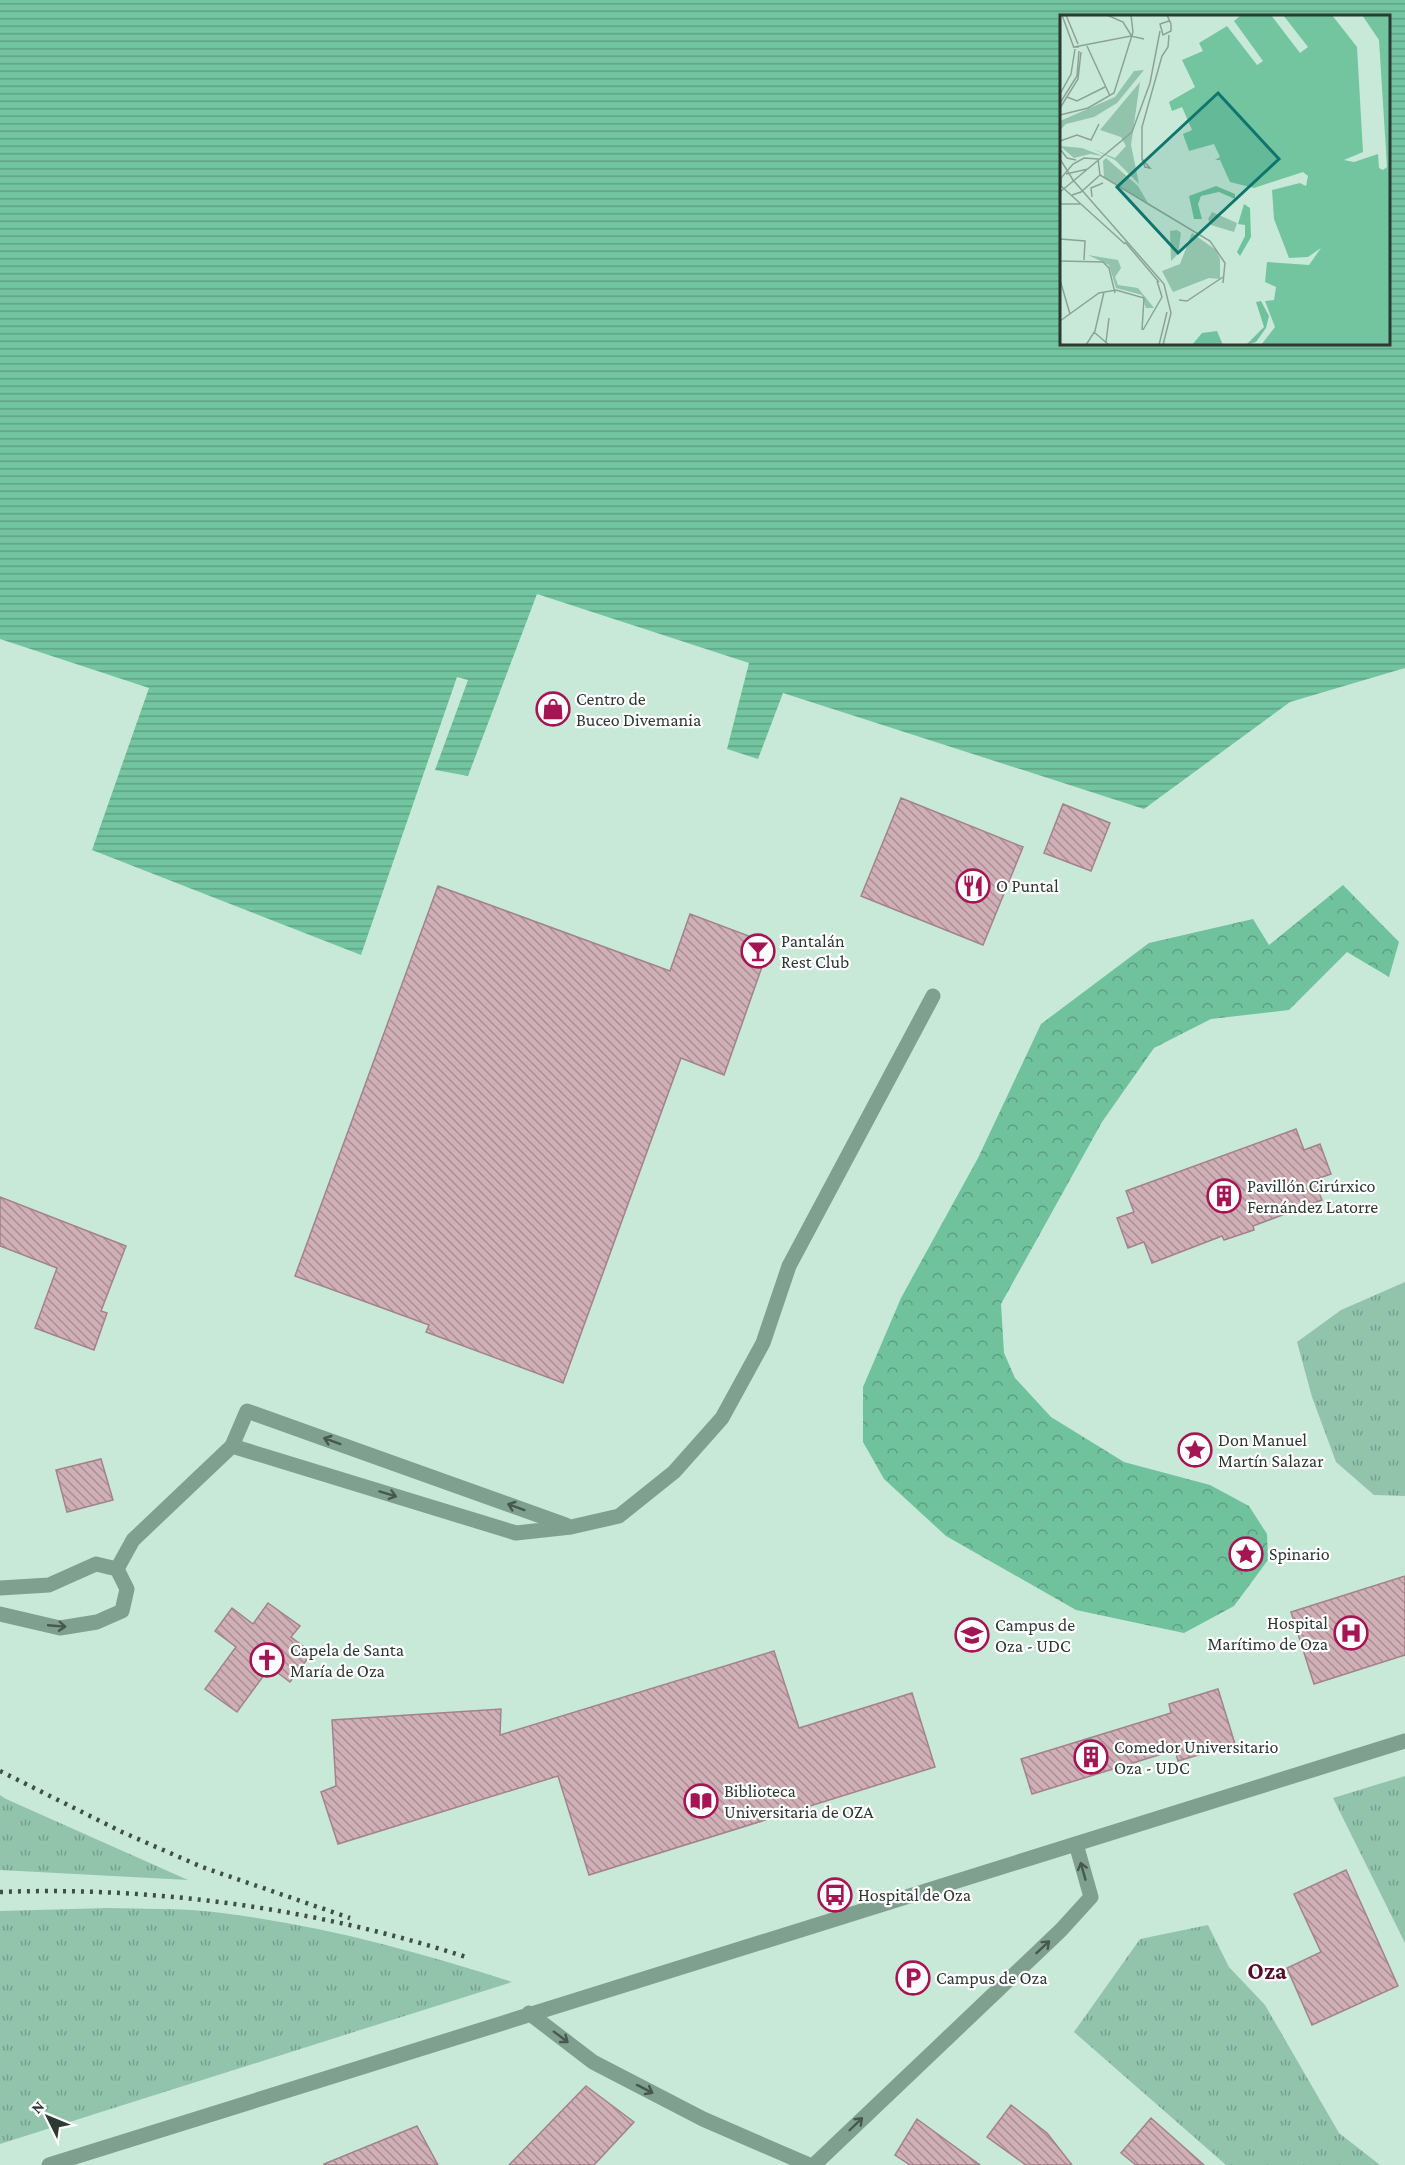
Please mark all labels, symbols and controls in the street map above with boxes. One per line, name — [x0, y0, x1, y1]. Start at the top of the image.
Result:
inset map — [1060, 15, 1390, 345]
place label: Centro de Buceo Divemania — [576, 689, 701, 730]
shop icon: Centro de Buceo Divemania — [535, 691, 571, 727]
restaurant icon: O Puntal — [955, 868, 991, 904]
place label: O Puntal — [996, 876, 1059, 896]
place label: Pantalán Rest Club — [781, 931, 849, 972]
bar icon: Pantalán Rest Club — [740, 933, 776, 969]
place label: Pavillón Cirúrxico Fernández Latorre — [1247, 1176, 1378, 1217]
building icon: Pavillón Cirúrxico Fernández Latorre — [1206, 1178, 1242, 1214]
place label: Don Manuel Martín Salazar — [1218, 1430, 1324, 1471]
place icon: Don Manuel Martín Salazar — [1177, 1432, 1213, 1468]
one-way arrow — [323, 1435, 342, 1446]
one-way arrow — [378, 1489, 397, 1500]
one-way arrow — [507, 1500, 525, 1511]
place icon: Spinario — [1228, 1536, 1264, 1572]
place label: Spinario — [1269, 1544, 1330, 1564]
place label: Hospital Marítimo de Oza — [1207, 1613, 1328, 1654]
place label: Campus de Oza - UDC — [995, 1615, 1075, 1656]
hospital icon: Hospital Marítimo de Oza — [1333, 1615, 1369, 1651]
school or university icon: Campus de Oza - UDC — [954, 1617, 990, 1653]
one-way arrow — [47, 1621, 66, 1632]
place label: Capela de Santa María de Oza — [290, 1640, 404, 1681]
church icon: Capela de Santa María de Oza — [249, 1642, 285, 1678]
place label: Comedor Universitario Oza - UDC — [1114, 1737, 1278, 1778]
building icon: Comedor Universitario Oza - UDC — [1073, 1739, 1109, 1775]
place label: Biblioteca Universitaria de OZA — [724, 1781, 874, 1822]
library icon: Biblioteca Universitaria de OZA — [683, 1783, 719, 1819]
one-way arrow — [1077, 1862, 1088, 1881]
bus stop icon: Hospital de Oza — [817, 1877, 853, 1913]
place label: Hospital de Oza — [858, 1885, 971, 1905]
one-way arrow — [1036, 1940, 1051, 1954]
district label: Oza — [1247, 1957, 1287, 1984]
parking icon: Campus de Oza — [895, 1960, 931, 1996]
place label: Campus de Oza — [936, 1968, 1048, 1988]
one-way arrow — [553, 2031, 569, 2044]
one-way arrow — [636, 2084, 654, 2095]
north arrow — [18, 2087, 78, 2147]
text: N — [27, 2097, 47, 2117]
one-way arrow — [848, 2117, 863, 2132]

